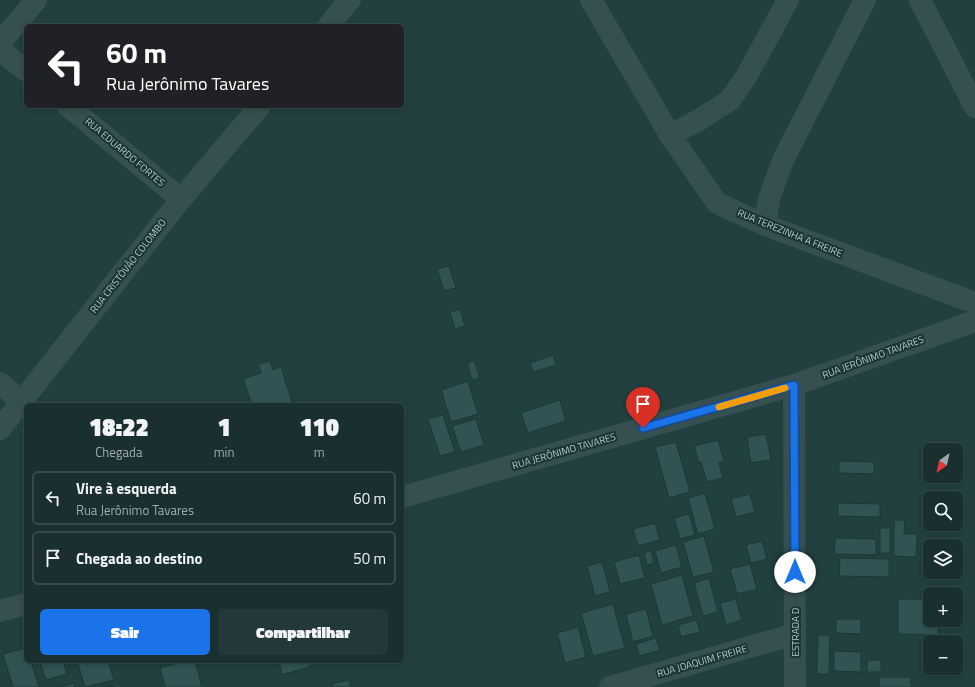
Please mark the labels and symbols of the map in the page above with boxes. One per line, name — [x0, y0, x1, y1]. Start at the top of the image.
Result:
street label: RUA EDUARDO FORTES — [82, 114, 168, 190]
street label: RUA TEREZINHA A FREIRE — [735, 205, 845, 261]
street label: RUA CRISTÓVÃO COLOMBO — [86, 215, 170, 316]
street label: RUA JERÔNIMO TAVARES — [820, 332, 926, 382]
pin — [626, 387, 660, 428]
street label: RUA JERÔNIMO TAVARES — [510, 429, 618, 473]
north arrow — [923, 443, 963, 483]
position arrow — [774, 551, 816, 593]
street label: ESTRADA D — [788, 607, 803, 657]
street label: RUA JOAQUIM FREIRE — [655, 641, 749, 681]

